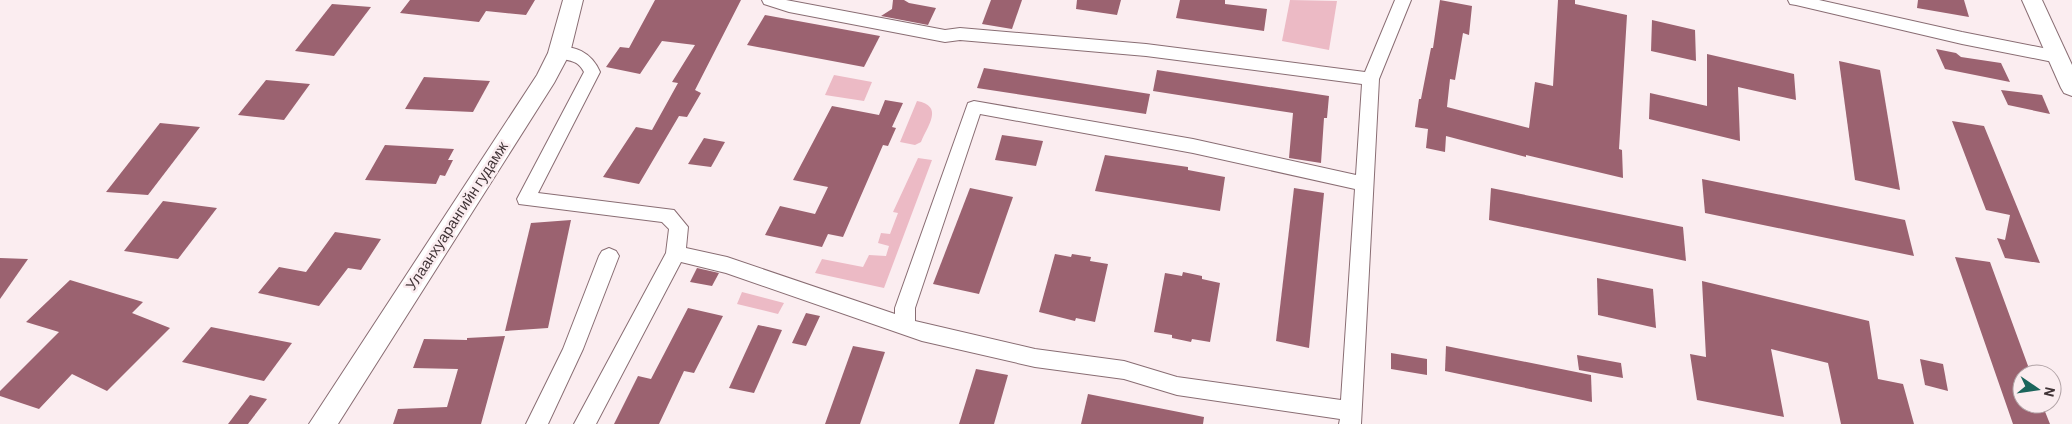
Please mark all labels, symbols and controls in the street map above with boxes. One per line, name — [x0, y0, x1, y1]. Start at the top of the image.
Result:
street label: Улаанхуарангийн гудамж — [401, 138, 511, 293]
north arrow — [2012, 364, 2062, 414]
text: N — [2041, 386, 2059, 398]

